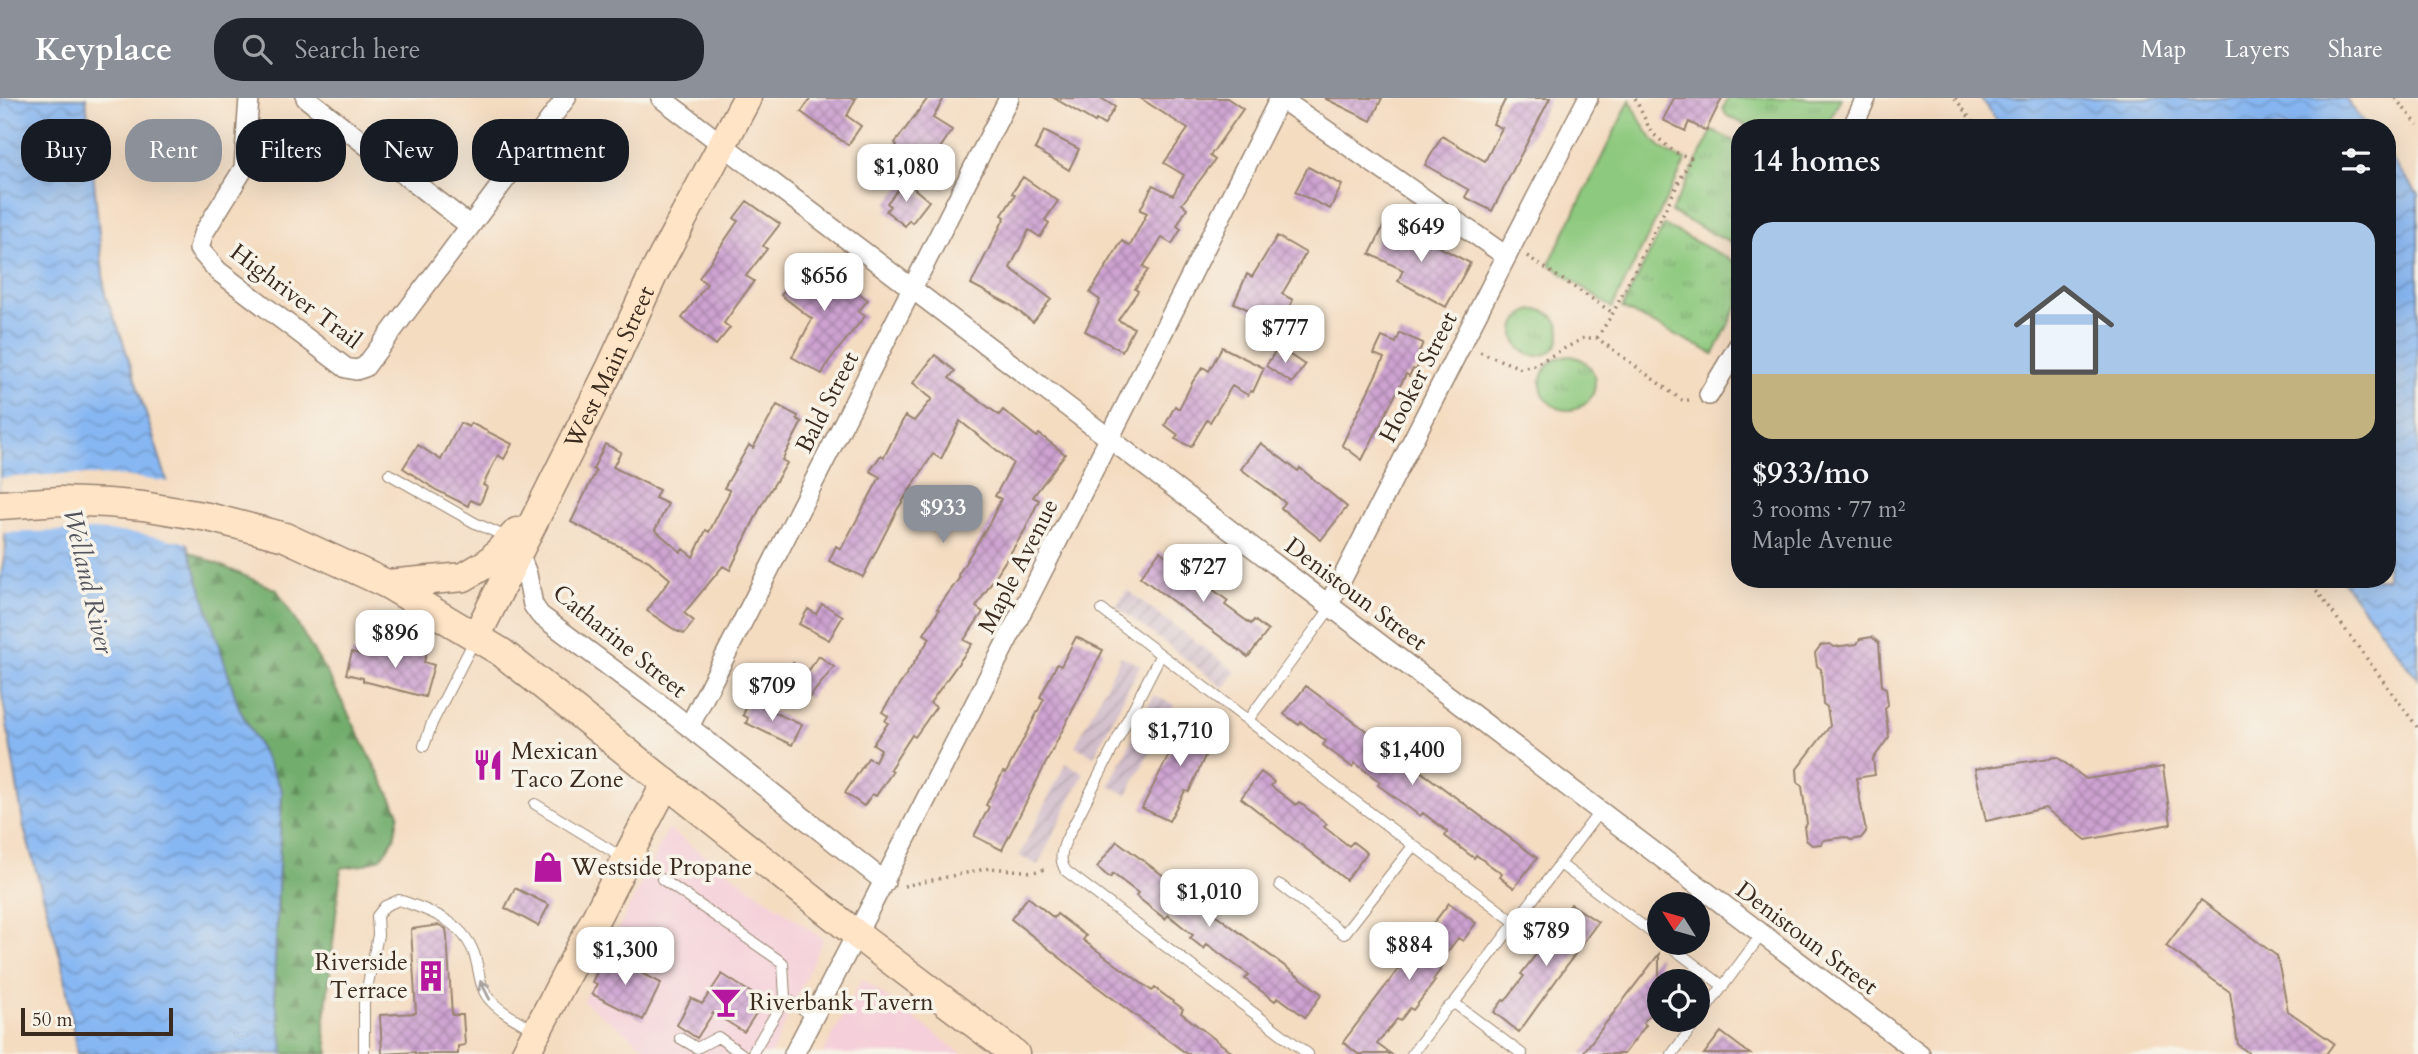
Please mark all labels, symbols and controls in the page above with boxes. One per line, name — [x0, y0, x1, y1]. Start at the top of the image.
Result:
search box — [214, 18, 704, 81]
text: Keyplace — [35, 27, 172, 72]
icon: search — [238, 30, 276, 68]
text: Search here — [294, 32, 420, 67]
text: Map — [2141, 33, 2187, 66]
text: Layers — [2225, 33, 2290, 66]
text: Share — [2328, 33, 2383, 66]
chip: Buy — [21, 119, 111, 182]
chip: Rent — [125, 119, 222, 182]
chip: Filters — [236, 119, 346, 182]
chip: New — [360, 119, 458, 182]
chip: Apartment — [472, 119, 629, 182]
text: 14 homes — [1752, 141, 1881, 182]
icon: filters — [2337, 142, 2375, 180]
pin: $1,080 — [849, 144, 963, 204]
text: $1,080 — [873, 151, 939, 182]
pin: $649 — [1380, 204, 1462, 264]
text: $649 — [1397, 211, 1445, 242]
street label: Highriver Trail — [223, 236, 368, 357]
pin: $656 — [783, 254, 865, 313]
text: $656 — [800, 260, 848, 291]
icon: home — [2001, 267, 2127, 393]
street label: West Main Street — [556, 280, 663, 455]
pin: $777 — [1244, 306, 1326, 365]
street label: Hooker Street — [1371, 306, 1466, 448]
text: $777 — [1261, 312, 1309, 343]
street label: Bald Street — [788, 345, 867, 459]
text: $933/mo — [1752, 453, 1869, 494]
pin: $933 — [902, 486, 984, 545]
text: $933 — [919, 492, 967, 523]
street label: Maple Avenue — [970, 493, 1067, 639]
text: 3 rooms · 77 m² — [1752, 494, 1905, 525]
water label: Welland River — [55, 505, 123, 658]
text: Maple Avenue — [1752, 525, 1893, 556]
street label: Denistoun Street — [1278, 530, 1434, 659]
pin: $727 — [1162, 545, 1244, 604]
text: $727 — [1179, 551, 1227, 582]
street label: Catharine Street — [546, 577, 694, 706]
pin: $896 — [354, 610, 436, 670]
text: $896 — [371, 617, 419, 648]
pin: $709 — [731, 664, 813, 723]
text: $709 — [748, 670, 796, 701]
pin: $1,710 — [1123, 708, 1237, 768]
text: $1,710 — [1147, 715, 1213, 746]
pin: $1,400 — [1355, 728, 1469, 787]
text: $1,400 — [1379, 734, 1445, 765]
place label: Mexican Taco Zone — [511, 735, 624, 796]
restaurant icon: Mexican Taco Zone — [471, 748, 505, 782]
shop icon: Westside Propane — [531, 850, 565, 884]
place label: Westside Propane — [570, 851, 753, 884]
pin: $1,010 — [1152, 870, 1266, 929]
street label: Denistoun Street — [1729, 874, 1885, 1003]
text: $1,010 — [1176, 876, 1242, 907]
north arrow — [1647, 892, 1710, 956]
map controls — [1647, 892, 1710, 1032]
pin: $789 — [1505, 908, 1587, 968]
text: $789 — [1522, 915, 1570, 946]
pin: $884 — [1368, 922, 1450, 982]
pin: $1,300 — [568, 928, 682, 987]
text: $884 — [1385, 929, 1433, 960]
text: $1,300 — [592, 934, 658, 965]
place label: Riverside Terrace — [314, 946, 408, 1007]
building icon: Riverside Terrace — [414, 959, 448, 993]
button: locate — [1647, 969, 1710, 1032]
one-way arrow — [477, 980, 491, 1001]
bar icon: Riverbank Tavern — [709, 985, 743, 1019]
place label: Riverbank Tavern — [749, 986, 934, 1019]
scale bar — [21, 1005, 173, 1037]
text: 50 m — [32, 1007, 73, 1033]

